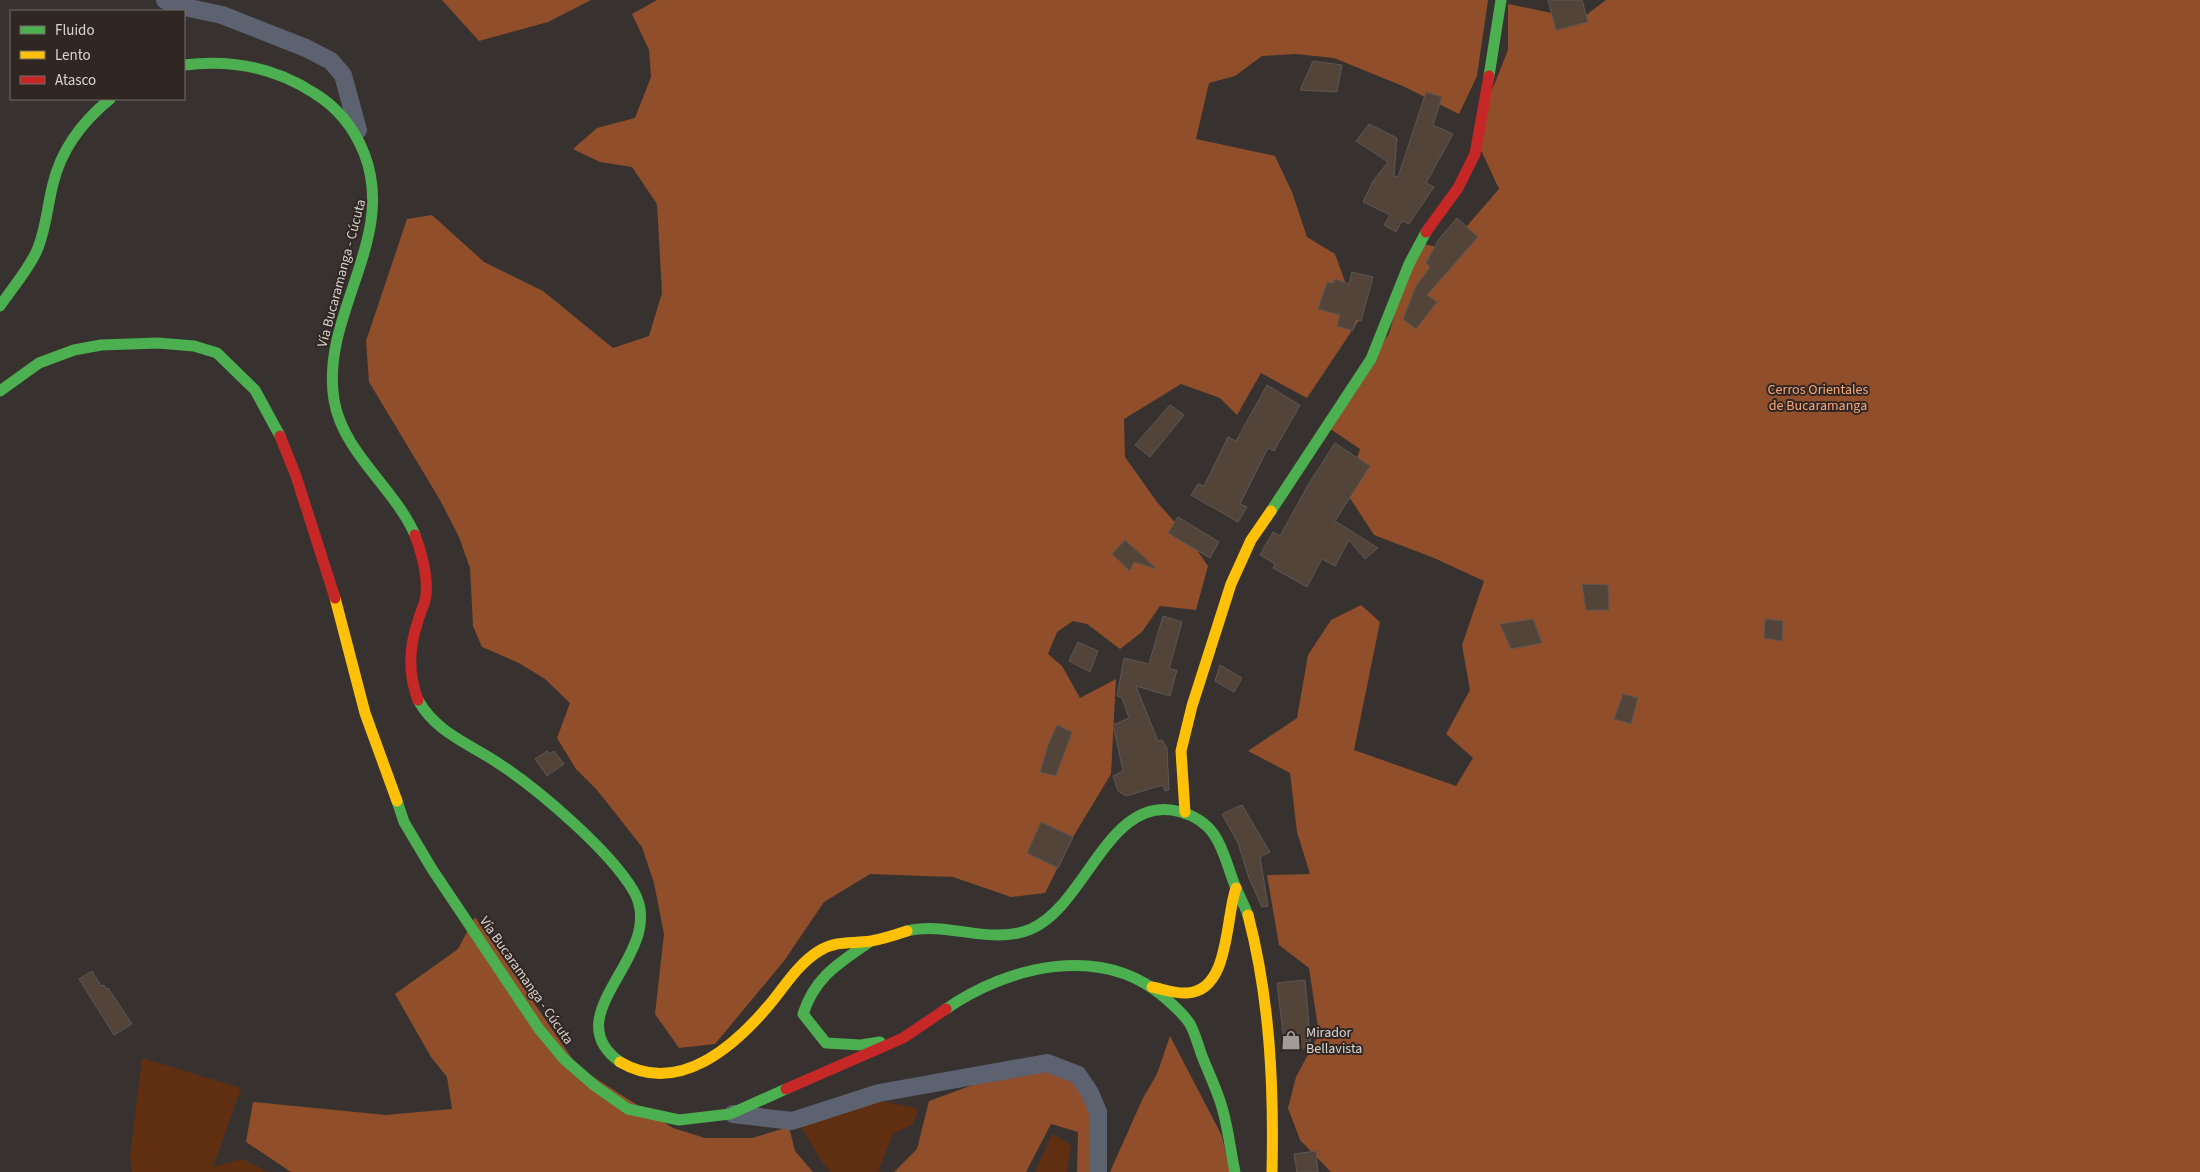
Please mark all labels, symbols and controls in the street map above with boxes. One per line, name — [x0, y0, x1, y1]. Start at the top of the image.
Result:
legend — [10, 10, 185, 100]
text: Fluido — [55, 20, 95, 41]
text: Lento — [55, 45, 91, 66]
text: Atasco — [55, 70, 96, 91]
street label: Vía Bucaramanga - Cúcuta — [313, 197, 371, 350]
park label: Cerros Orientales de Bucaramanga — [1768, 380, 1869, 416]
street label: Vía Bucaramanga - Cúcuta — [474, 912, 578, 1049]
place label: Mirador Bellavista — [1306, 1023, 1362, 1059]
shop icon: Mirador Bellavista — [1280, 1029, 1302, 1051]

